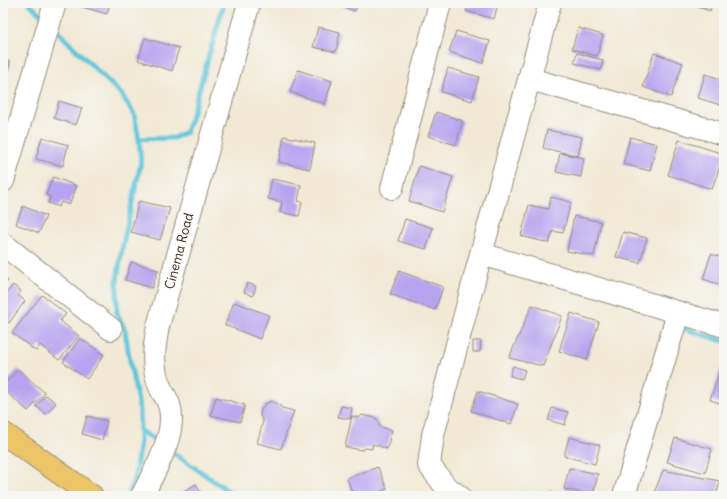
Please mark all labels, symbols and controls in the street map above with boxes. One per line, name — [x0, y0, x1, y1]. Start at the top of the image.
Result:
street label: Cinema Road — [161, 211, 197, 291]

